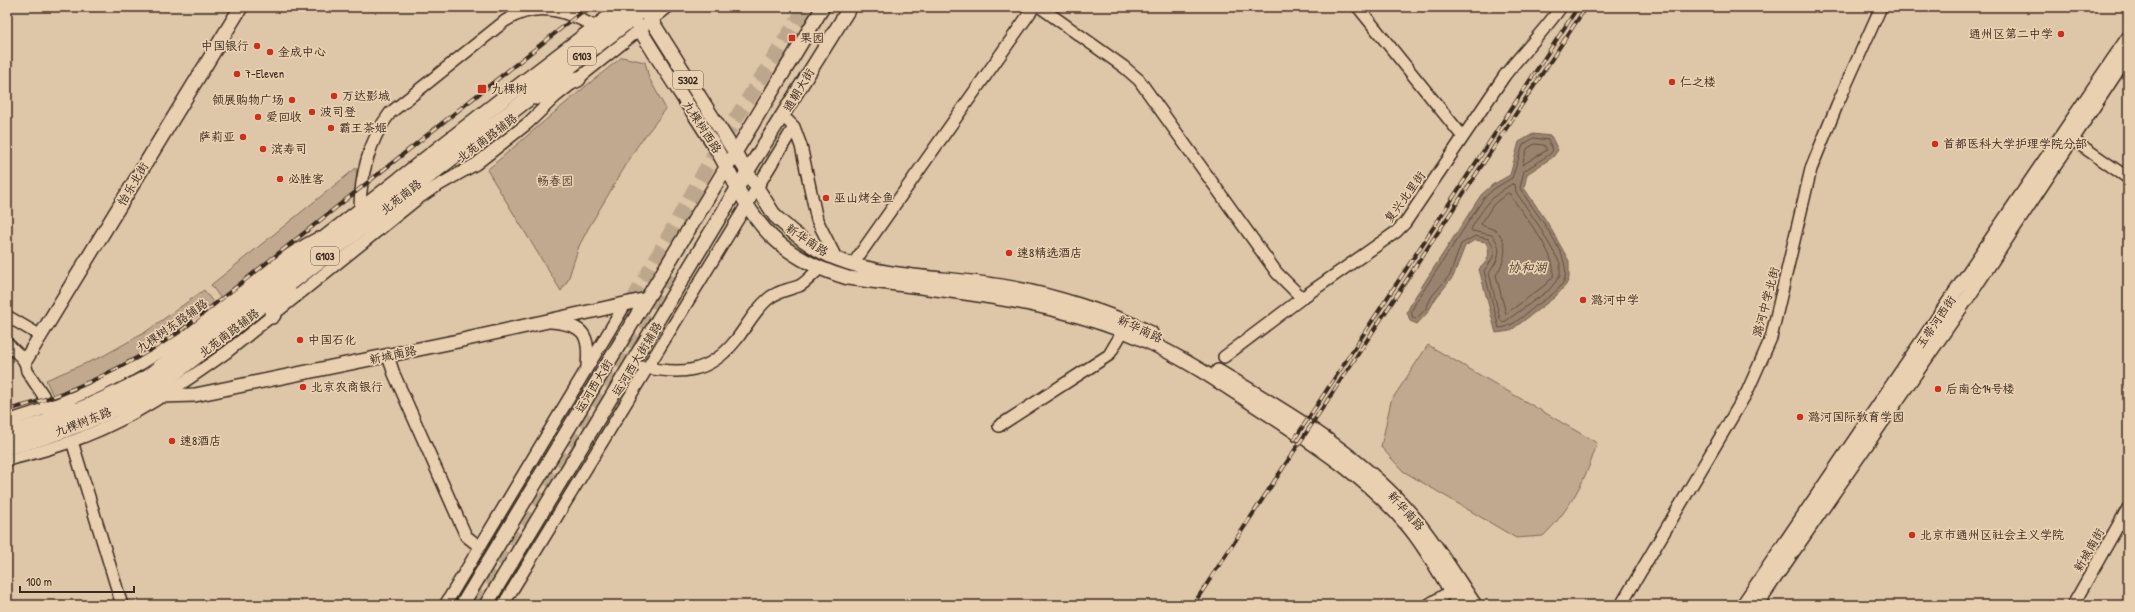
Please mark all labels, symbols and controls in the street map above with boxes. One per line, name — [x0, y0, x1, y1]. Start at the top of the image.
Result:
place label: 通州区第二中学 — [1969, 25, 2053, 42]
place label: 果园 — [800, 29, 824, 46]
marker: 通州区第二中学 — [2056, 29, 2066, 39]
marker: 果园 — [787, 33, 797, 43]
place label: 中国银行 — [201, 37, 249, 54]
marker: 中国银行 — [252, 41, 262, 51]
place label: 金成中心 — [278, 43, 326, 60]
marker: 金成中心 — [265, 47, 275, 57]
road number: G103 — [568, 47, 596, 65]
place label: 7-Eleven — [245, 65, 284, 82]
street label: 通朝大街 — [779, 65, 818, 115]
marker: 7-Eleven — [232, 69, 242, 79]
road number: S302 — [673, 71, 703, 89]
place label: 仁之楼 — [1680, 73, 1716, 90]
marker: 仁之楼 — [1667, 77, 1677, 87]
place label: 九棵树 — [491, 80, 527, 97]
marker: 九棵树 — [476, 83, 488, 95]
place label: 万达影城 — [342, 87, 390, 104]
place label: 领展购物广场 — [212, 91, 284, 108]
marker: 万达影城 — [329, 91, 339, 101]
marker: 领展购物广场 — [287, 95, 297, 105]
street label: 九棵树西路 — [679, 97, 726, 157]
place label: 波司登 — [320, 103, 356, 120]
marker: 波司登 — [307, 107, 317, 117]
place label: 爱回收 — [266, 108, 302, 125]
street label: 北苑南路辅路 — [453, 109, 521, 166]
marker: 爱回收 — [253, 112, 263, 122]
place label: 霸王茶姬 — [339, 119, 387, 136]
marker: 霸王茶姬 — [326, 123, 336, 133]
place label: 萨莉亚 — [199, 128, 235, 145]
marker: 萨莉亚 — [238, 132, 248, 142]
place label: 首都医科大学护理学院分部 — [1943, 135, 2087, 152]
marker: 首都医科大学护理学院分部 — [1930, 139, 1940, 149]
place label: 滨寿司 — [271, 140, 307, 157]
marker: 滨寿司 — [258, 144, 268, 154]
street label: 怡乐北街 — [113, 159, 152, 209]
street label: 复兴北里街 — [1380, 167, 1429, 226]
place label: 必胜客 — [288, 170, 324, 187]
park label: 畅春园 — [537, 172, 573, 189]
marker: 必胜客 — [275, 174, 285, 184]
street label: 北苑南路 — [377, 175, 425, 218]
place label: 巫山烤全鱼 — [834, 189, 894, 206]
marker: 巫山烤全鱼 — [821, 193, 831, 203]
street label: 新华南路 — [783, 219, 832, 260]
place label: 速8精选酒店 — [1017, 244, 1082, 261]
road number: G103 — [311, 247, 339, 265]
marker: 速8精选酒店 — [1004, 248, 1014, 258]
water label: 协和湖 — [1507, 258, 1548, 276]
street label: 潞河中学北街 — [1748, 265, 1783, 339]
place label: 潞河中学 — [1591, 291, 1639, 308]
street label: 玉带河西街 — [1912, 292, 1959, 351]
street label: 九棵树东路辅路 — [132, 295, 211, 357]
marker: 潞河中学 — [1578, 295, 1588, 305]
street label: 北苑南路辅路 — [195, 304, 263, 361]
street label: 新华南路 — [1115, 311, 1166, 346]
street label: 运河西大街辅路 — [608, 318, 665, 399]
place label: 中国石化 — [308, 331, 356, 348]
marker: 中国石化 — [295, 335, 305, 345]
street label: 新城南路 — [368, 341, 418, 368]
street label: 运河西大街 — [571, 356, 616, 416]
place label: 北京农商银行 — [311, 378, 383, 395]
place label: 后南仓14号楼 — [1946, 380, 2015, 397]
marker: 北京农商银行 — [298, 382, 308, 392]
marker: 后南仓14号楼 — [1933, 384, 1943, 394]
street label: 九棵树东路 — [52, 403, 114, 440]
place label: 潞河国际教育学园 — [1808, 408, 1904, 425]
marker: 潞河国际教育学园 — [1795, 412, 1805, 422]
place label: 速8酒店 — [180, 432, 221, 449]
marker: 速8酒店 — [167, 436, 177, 446]
street label: 新华南路 — [1384, 487, 1429, 534]
street label: 新城南街 — [2069, 525, 2108, 575]
place label: 北京市通州区社会主义学院 — [1920, 526, 2064, 543]
marker: 北京市通州区社会主义学院 — [1907, 530, 1917, 540]
scale bar — [20, 568, 134, 594]
text: 100 m — [26, 573, 52, 590]

